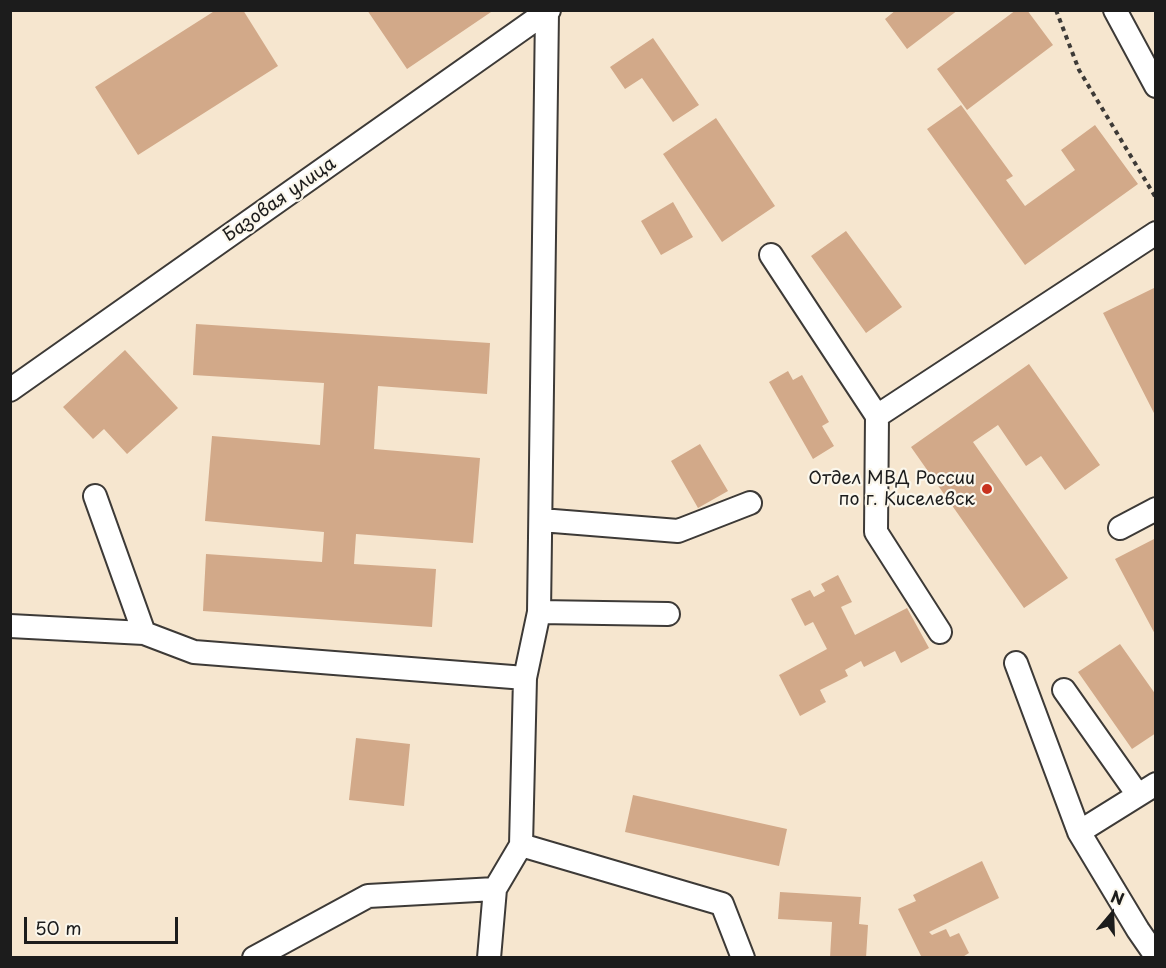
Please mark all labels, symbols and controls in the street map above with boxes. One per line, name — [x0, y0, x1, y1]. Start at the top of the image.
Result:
street label: Базовая улица — [220, 153, 340, 247]
place label: Отдел МВД России по г. Киселевск — [808, 468, 975, 510]
marker: Отдел МВД России по г. Киселевск — [980, 482, 994, 496]
north arrow — [1082, 884, 1142, 944]
text: N — [1108, 884, 1128, 910]
scale bar — [27, 905, 182, 943]
text: 50 m — [35, 914, 82, 941]

